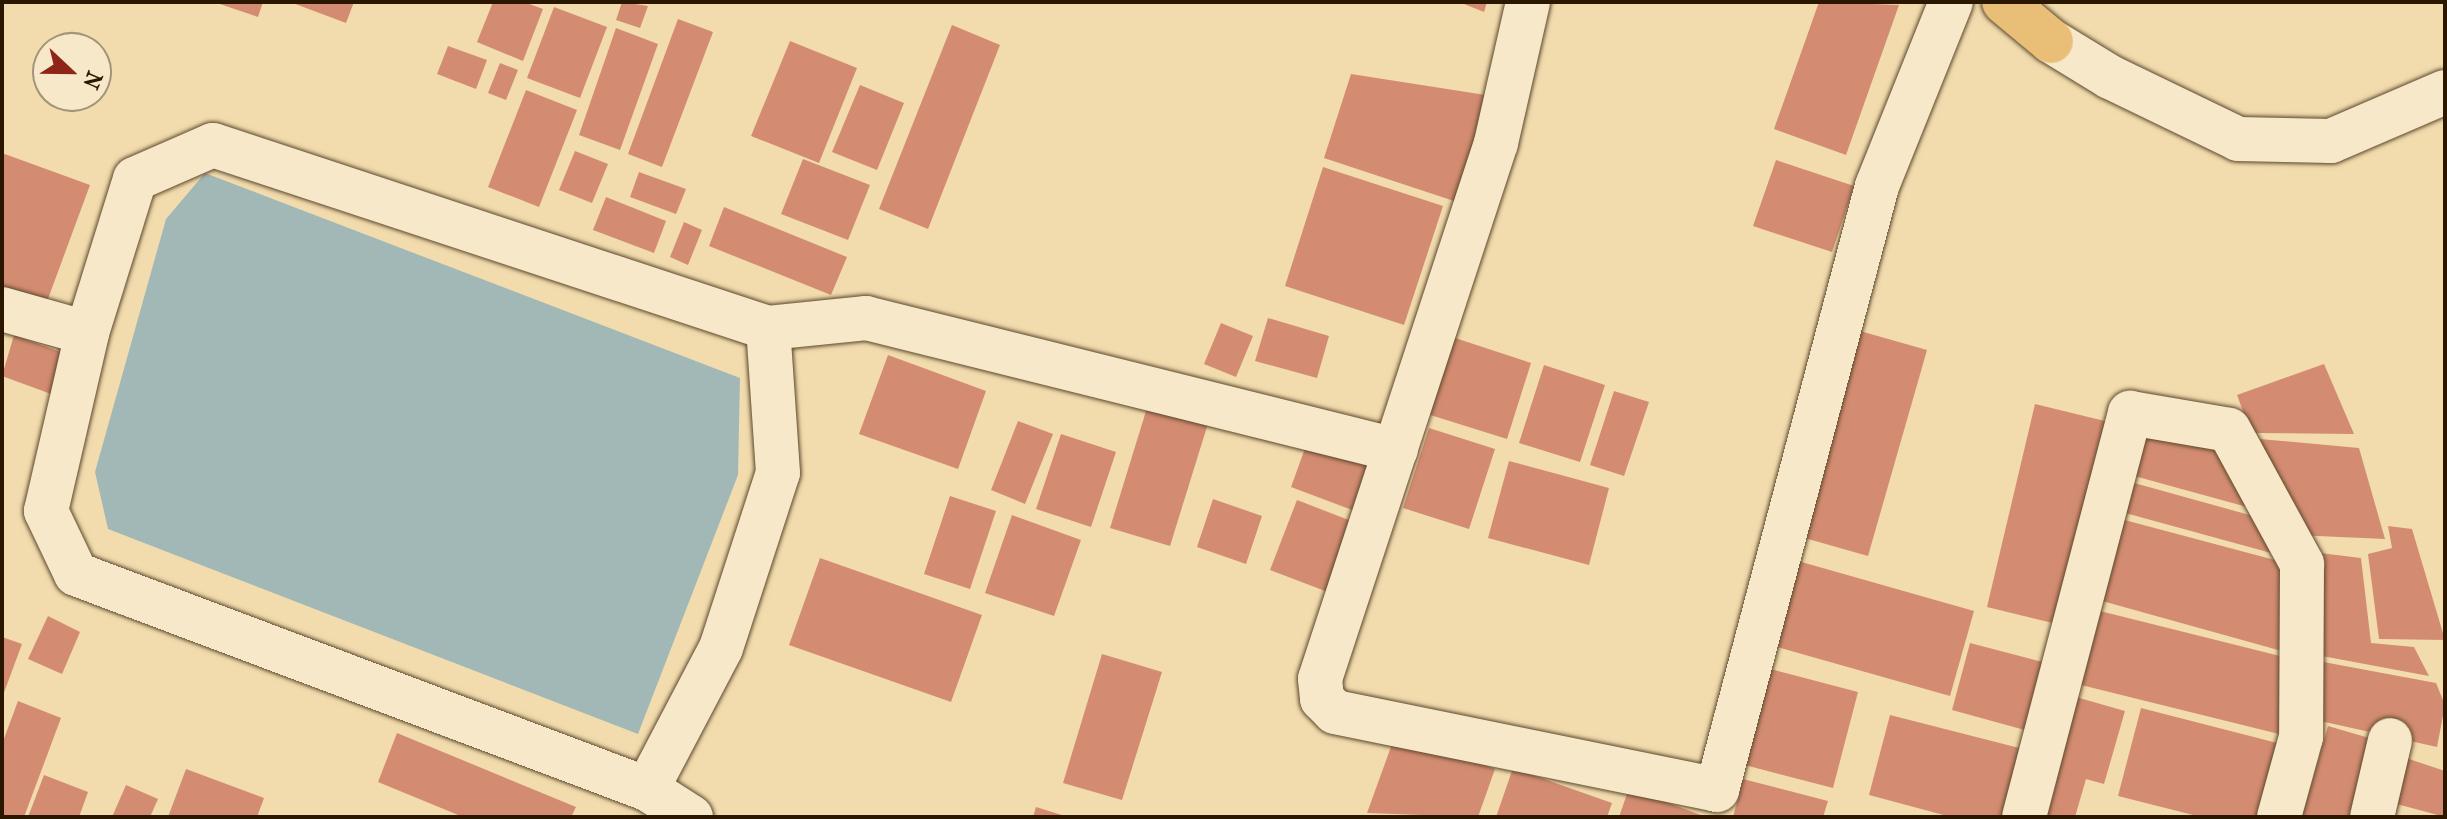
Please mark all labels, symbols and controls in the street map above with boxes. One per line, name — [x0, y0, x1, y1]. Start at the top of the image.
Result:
north arrow — [32, 32, 112, 112]
text: N — [77, 68, 108, 93]

